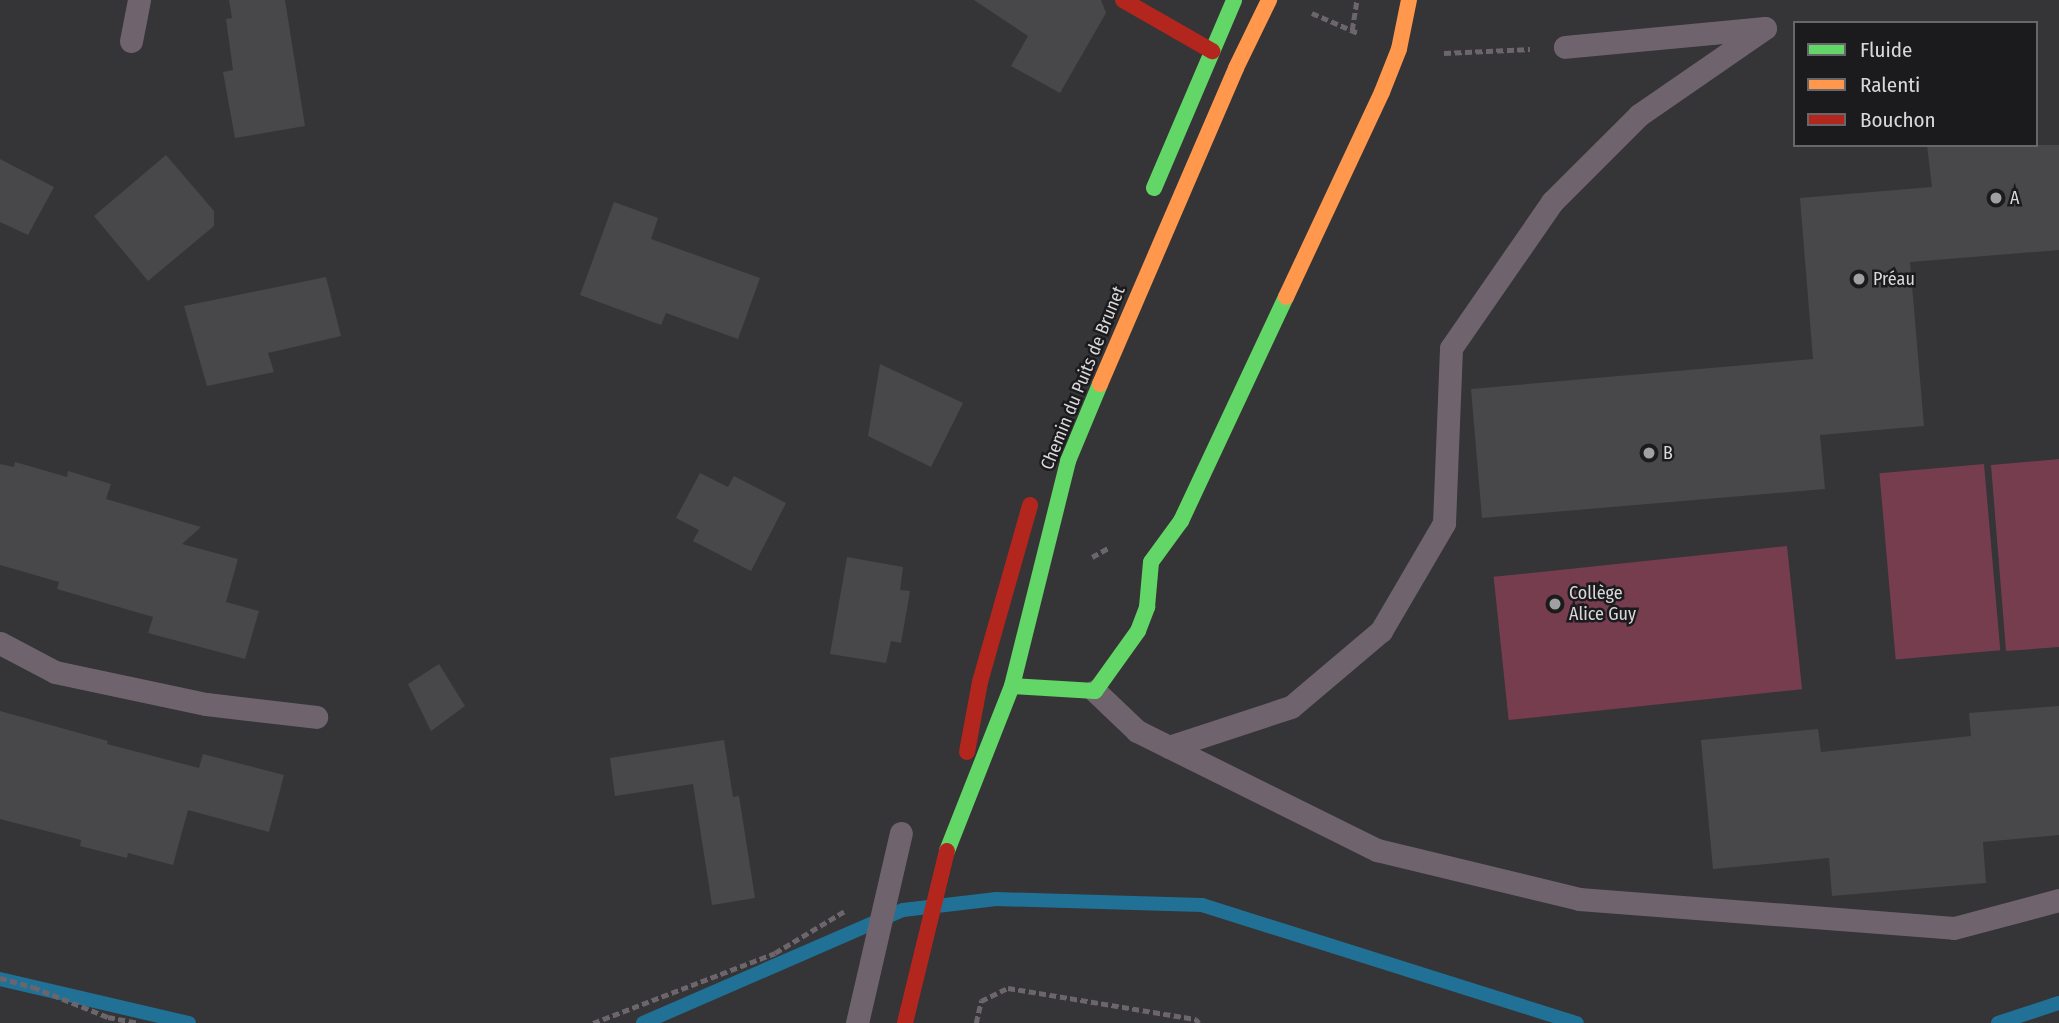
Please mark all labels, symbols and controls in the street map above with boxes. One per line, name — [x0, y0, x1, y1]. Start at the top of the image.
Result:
legend — [1793, 21, 2038, 147]
text: Fluide — [1860, 37, 1912, 63]
text: Ralenti — [1860, 72, 1920, 98]
text: Bouchon — [1860, 107, 1936, 133]
place label: A — [2010, 187, 2019, 209]
marker: A — [1988, 190, 2004, 206]
place label: Préau — [1873, 268, 1915, 290]
marker: Préau — [1851, 271, 1867, 287]
street label: Chemin du Puits de Brunet — [1036, 283, 1130, 473]
place label: B — [1663, 442, 1673, 464]
marker: B — [1641, 445, 1657, 461]
place label: Collège Alice Guy — [1569, 583, 1636, 626]
marker: Collège Alice Guy — [1547, 596, 1563, 612]

